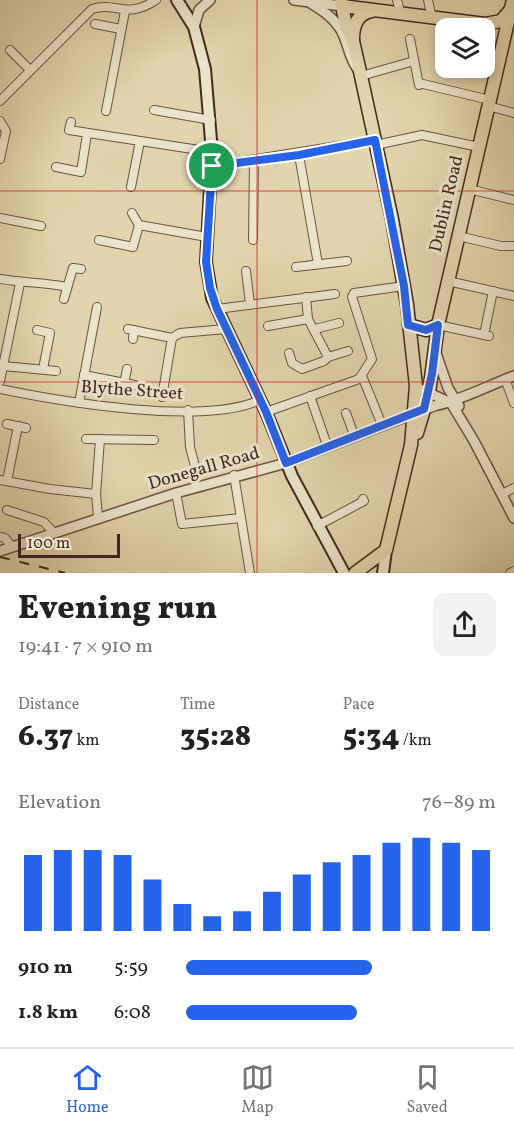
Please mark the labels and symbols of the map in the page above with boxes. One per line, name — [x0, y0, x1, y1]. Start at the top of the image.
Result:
pin — [186, 140, 237, 191]
street label: Dublin Road — [424, 153, 470, 255]
street label: Blythe Street — [80, 375, 184, 407]
street label: Donegall Road — [145, 441, 263, 497]
scale bar — [18, 531, 120, 558]

